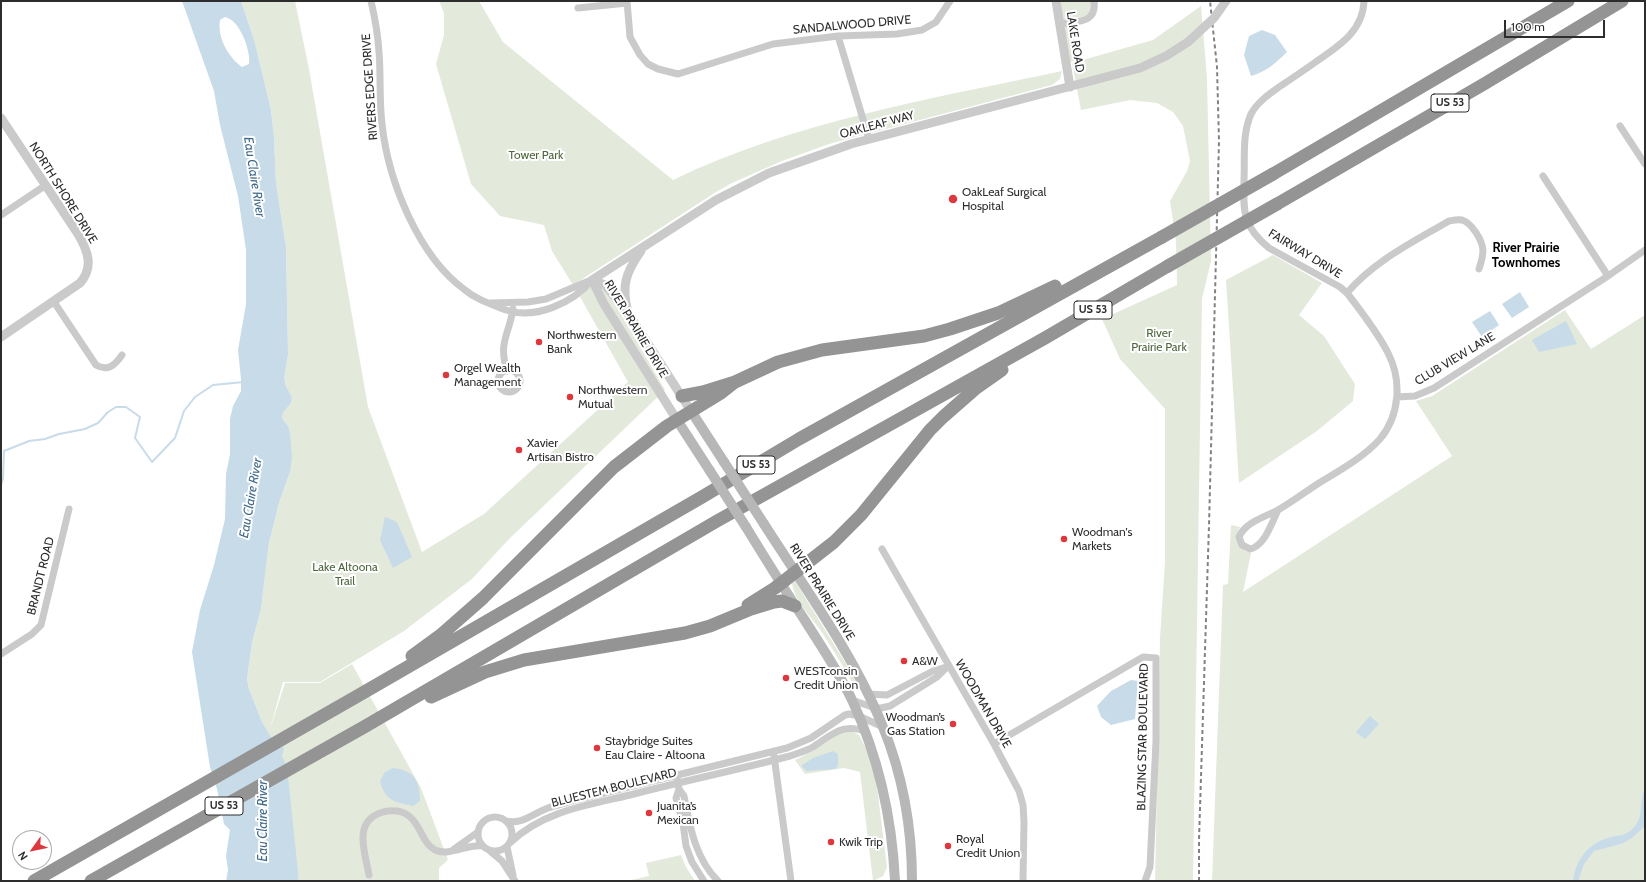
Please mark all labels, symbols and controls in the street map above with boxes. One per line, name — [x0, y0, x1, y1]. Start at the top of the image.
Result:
street label: LAKE ROAD — [1063, 10, 1087, 74]
scale bar — [1506, 12, 1607, 38]
street label: SANDALWOOD DRIVE — [792, 13, 912, 37]
text: 100 m — [1511, 19, 1545, 34]
street label: RIVERS EDGE DRIVE — [359, 33, 381, 141]
road number: US 53 — [1431, 94, 1469, 112]
street label: OAKLEAF WAY — [838, 108, 916, 142]
water label: Eau Claire River — [240, 136, 268, 218]
street label: NORTH SHORE DRIVE — [26, 140, 100, 246]
park label: Tower Park — [509, 148, 563, 162]
place label: OakLeaf Surgical Hospital — [962, 185, 1046, 213]
marker: OakLeaf Surgical Hospital — [947, 193, 959, 205]
street label: FAIRWAY DRIVE — [1266, 226, 1344, 282]
district label: River Prairie Townhomes — [1492, 240, 1560, 271]
street label: RIVER PRAIRIE DRIVE — [601, 278, 671, 380]
road number: US 53 — [1074, 301, 1112, 319]
park label: River Prairie Park — [1131, 326, 1187, 354]
place label: Northwestern Bank — [547, 328, 617, 356]
street label: CLUB VIEW LANE — [1412, 329, 1498, 389]
marker: Northwestern Bank — [534, 337, 544, 347]
place label: Orgel Wealth Management — [454, 361, 521, 389]
marker: Orgel Wealth Management — [441, 370, 451, 380]
place label: Northwestern Mutual — [578, 383, 648, 411]
marker: Northwestern Mutual — [565, 392, 575, 402]
place label: Xavier Artisan Bistro — [527, 436, 594, 464]
marker: Xavier Artisan Bistro — [514, 445, 524, 455]
road number: US 53 — [737, 456, 775, 474]
water label: Eau Claire River — [236, 457, 266, 539]
place label: Woodman's Markets — [1072, 525, 1132, 553]
marker: Woodman's Markets — [1059, 534, 1069, 544]
street label: BRANDT ROAD — [24, 535, 58, 617]
street label: RIVER PRAIRIE DRIVE — [786, 541, 858, 643]
park label: Lake Altoona Trail — [312, 560, 378, 588]
place label: A&W — [912, 654, 938, 668]
marker: A&W — [899, 656, 909, 666]
street label: WOODMAN DRIVE — [952, 657, 1014, 751]
street label: BLAZING STAR BOULEVARD — [1135, 663, 1151, 811]
place label: WESTconsin Credit Union — [794, 664, 858, 692]
marker: WESTconsin Credit Union — [781, 673, 791, 683]
place label: Woodman’s Gas Station — [886, 710, 945, 738]
marker: Woodman’s Gas Station — [948, 719, 958, 729]
place label: Staybridge Suites Eau Claire - Altoona — [605, 734, 705, 762]
marker: Staybridge Suites Eau Claire - Altoona — [592, 743, 602, 753]
street label: BLUESTEM BOULEVARD — [550, 765, 678, 811]
water label: Eau Claire River — [255, 781, 271, 861]
road number: US 53 — [205, 797, 243, 815]
place label: Juanita’s Mexican — [657, 799, 699, 827]
marker: Juanita’s Mexican — [644, 808, 654, 818]
north arrow — [12, 830, 52, 870]
place label: Royal Credit Union — [956, 832, 1020, 860]
place label: Kwik Trip — [839, 835, 883, 849]
marker: Kwik Trip — [826, 837, 836, 847]
marker: Royal Credit Union — [943, 841, 953, 851]
text: N — [15, 849, 31, 863]

